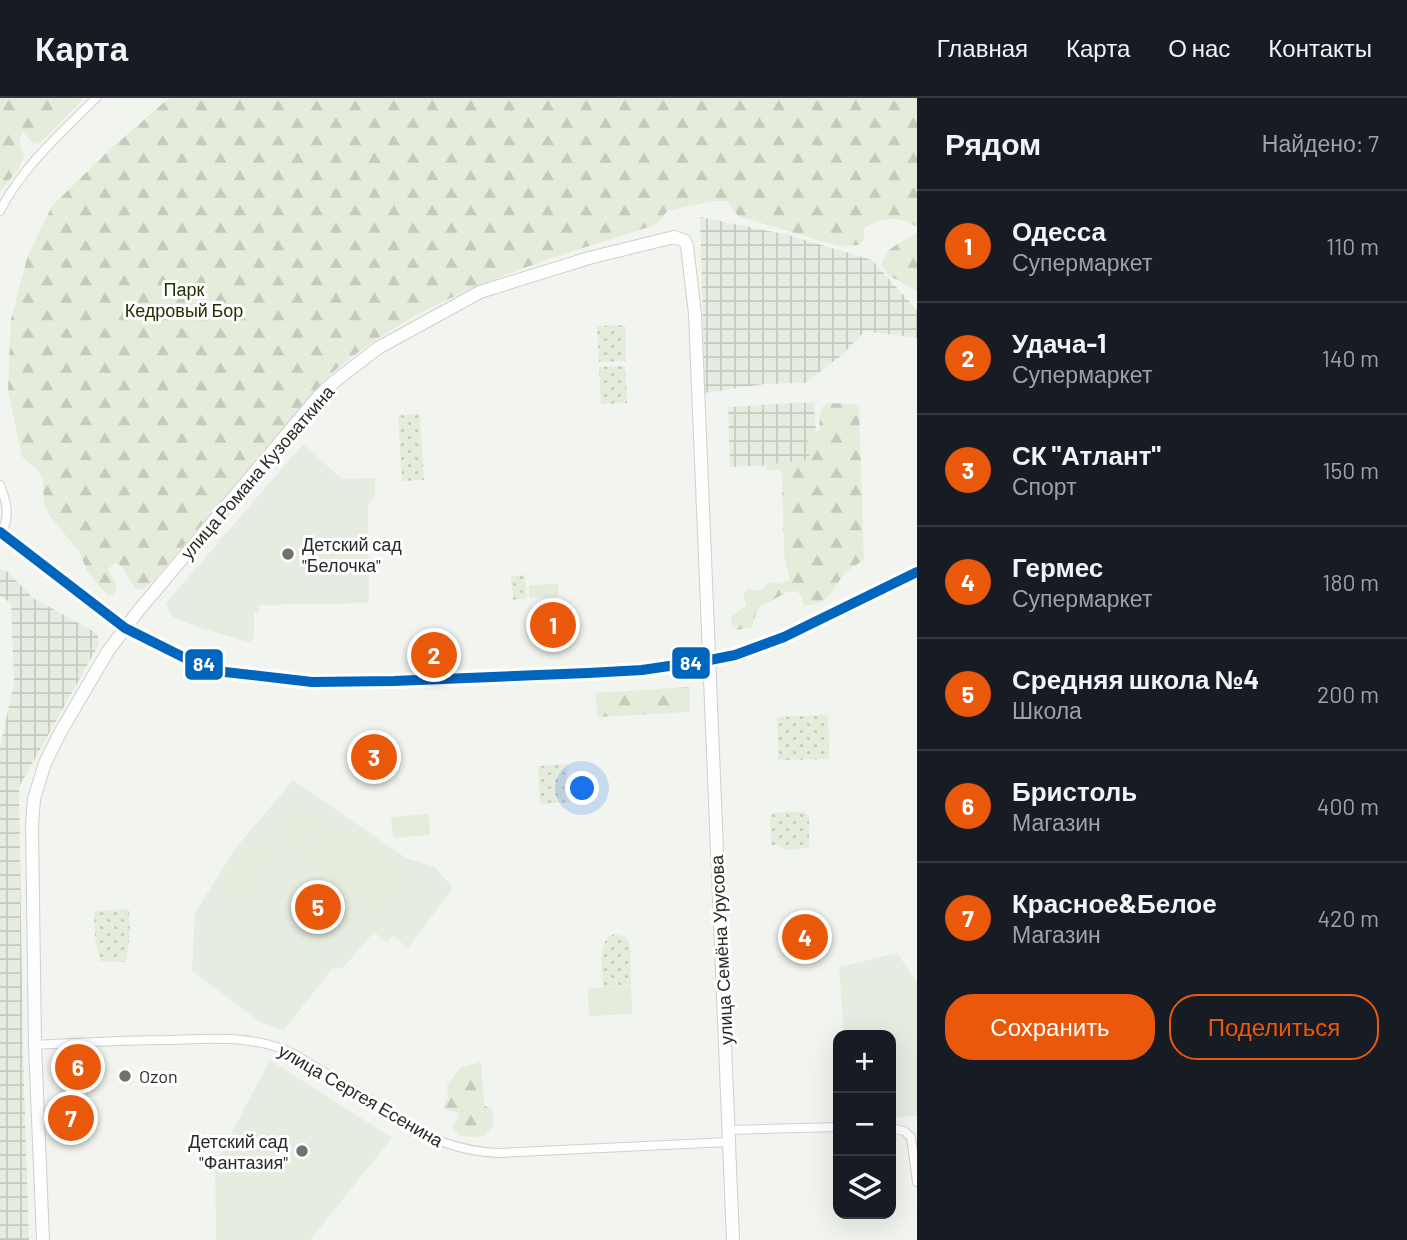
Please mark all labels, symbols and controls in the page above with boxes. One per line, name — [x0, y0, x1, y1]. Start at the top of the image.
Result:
text: Карта — [35, 28, 128, 68]
text: Главная — [937, 33, 1028, 62]
text: Карта — [1066, 33, 1130, 62]
text: О нас — [1168, 33, 1230, 62]
text: Контакты — [1268, 33, 1372, 62]
text: Рядом — [945, 125, 1041, 161]
text: Найдено: 7 — [1262, 129, 1379, 157]
text: Одесса — [1012, 215, 1106, 246]
text: 1 — [964, 232, 972, 260]
text: 110 m — [1326, 232, 1379, 260]
text: Супермаркет — [1012, 248, 1152, 276]
park label: Парк Кедровый Бор — [125, 278, 243, 321]
text: Удача-1 — [1012, 327, 1106, 358]
text: 2 — [962, 344, 974, 372]
text: 140 m — [1322, 344, 1379, 372]
text: Супермаркет — [1012, 360, 1152, 388]
street label: улица Романа Кузоваткина — [176, 380, 339, 563]
text: СК "Атлант" — [1012, 439, 1161, 470]
text: 3 — [962, 456, 974, 484]
text: 150 m — [1323, 456, 1379, 484]
text: Спорт — [1012, 472, 1077, 500]
place label: Детский сад "Белочка" — [302, 533, 402, 576]
marker: Детский сад "Белочка" — [280, 546, 296, 562]
text: Гермес — [1012, 551, 1103, 582]
text: 4 — [961, 568, 975, 596]
text: 180 m — [1322, 568, 1379, 596]
text: Супермаркет — [1012, 584, 1152, 612]
pin: 1 — [530, 599, 576, 651]
pin: 2 — [411, 629, 457, 681]
line badge: 84 — [671, 646, 711, 680]
line badge: 84 — [184, 648, 224, 681]
text: 84 — [680, 651, 702, 674]
text: 84 — [193, 652, 215, 675]
text: Средняя школа №4 — [1012, 663, 1259, 694]
text: 5 — [962, 680, 974, 708]
text: 200 m — [1317, 680, 1379, 708]
text: Школа — [1012, 696, 1082, 724]
pin: 3 — [351, 731, 397, 783]
your location — [565, 771, 599, 805]
text: Бристоль — [1012, 775, 1137, 806]
text: 6 — [962, 792, 974, 820]
text: 400 m — [1317, 792, 1379, 820]
text: Магазин — [1012, 808, 1101, 836]
street label: улица Семёна Урусова — [705, 854, 737, 1045]
pin: 5 — [295, 881, 341, 933]
text: Красное&Белое — [1012, 887, 1217, 918]
text: 7 — [962, 904, 974, 932]
text: 420 m — [1317, 904, 1379, 932]
pin: 4 — [782, 911, 828, 963]
text: Магазин — [1012, 920, 1101, 948]
button: Сохранить — [945, 994, 1155, 1060]
button: Поделиться — [1169, 994, 1379, 1060]
map controls — [833, 1030, 896, 1219]
button: + — [833, 1030, 896, 1093]
street label: улица Сергея Есенина — [275, 1039, 448, 1152]
pin: 6 — [55, 1041, 101, 1093]
place label: Ozon — [139, 1065, 178, 1087]
marker: Ozon — [117, 1068, 133, 1084]
pin: 7 — [48, 1092, 94, 1144]
button: − — [833, 1093, 896, 1156]
place label: Детский сад "Фантазия" — [188, 1130, 288, 1173]
marker: Детский сад "Фантазия" — [294, 1143, 310, 1159]
button: layers — [833, 1156, 896, 1219]

